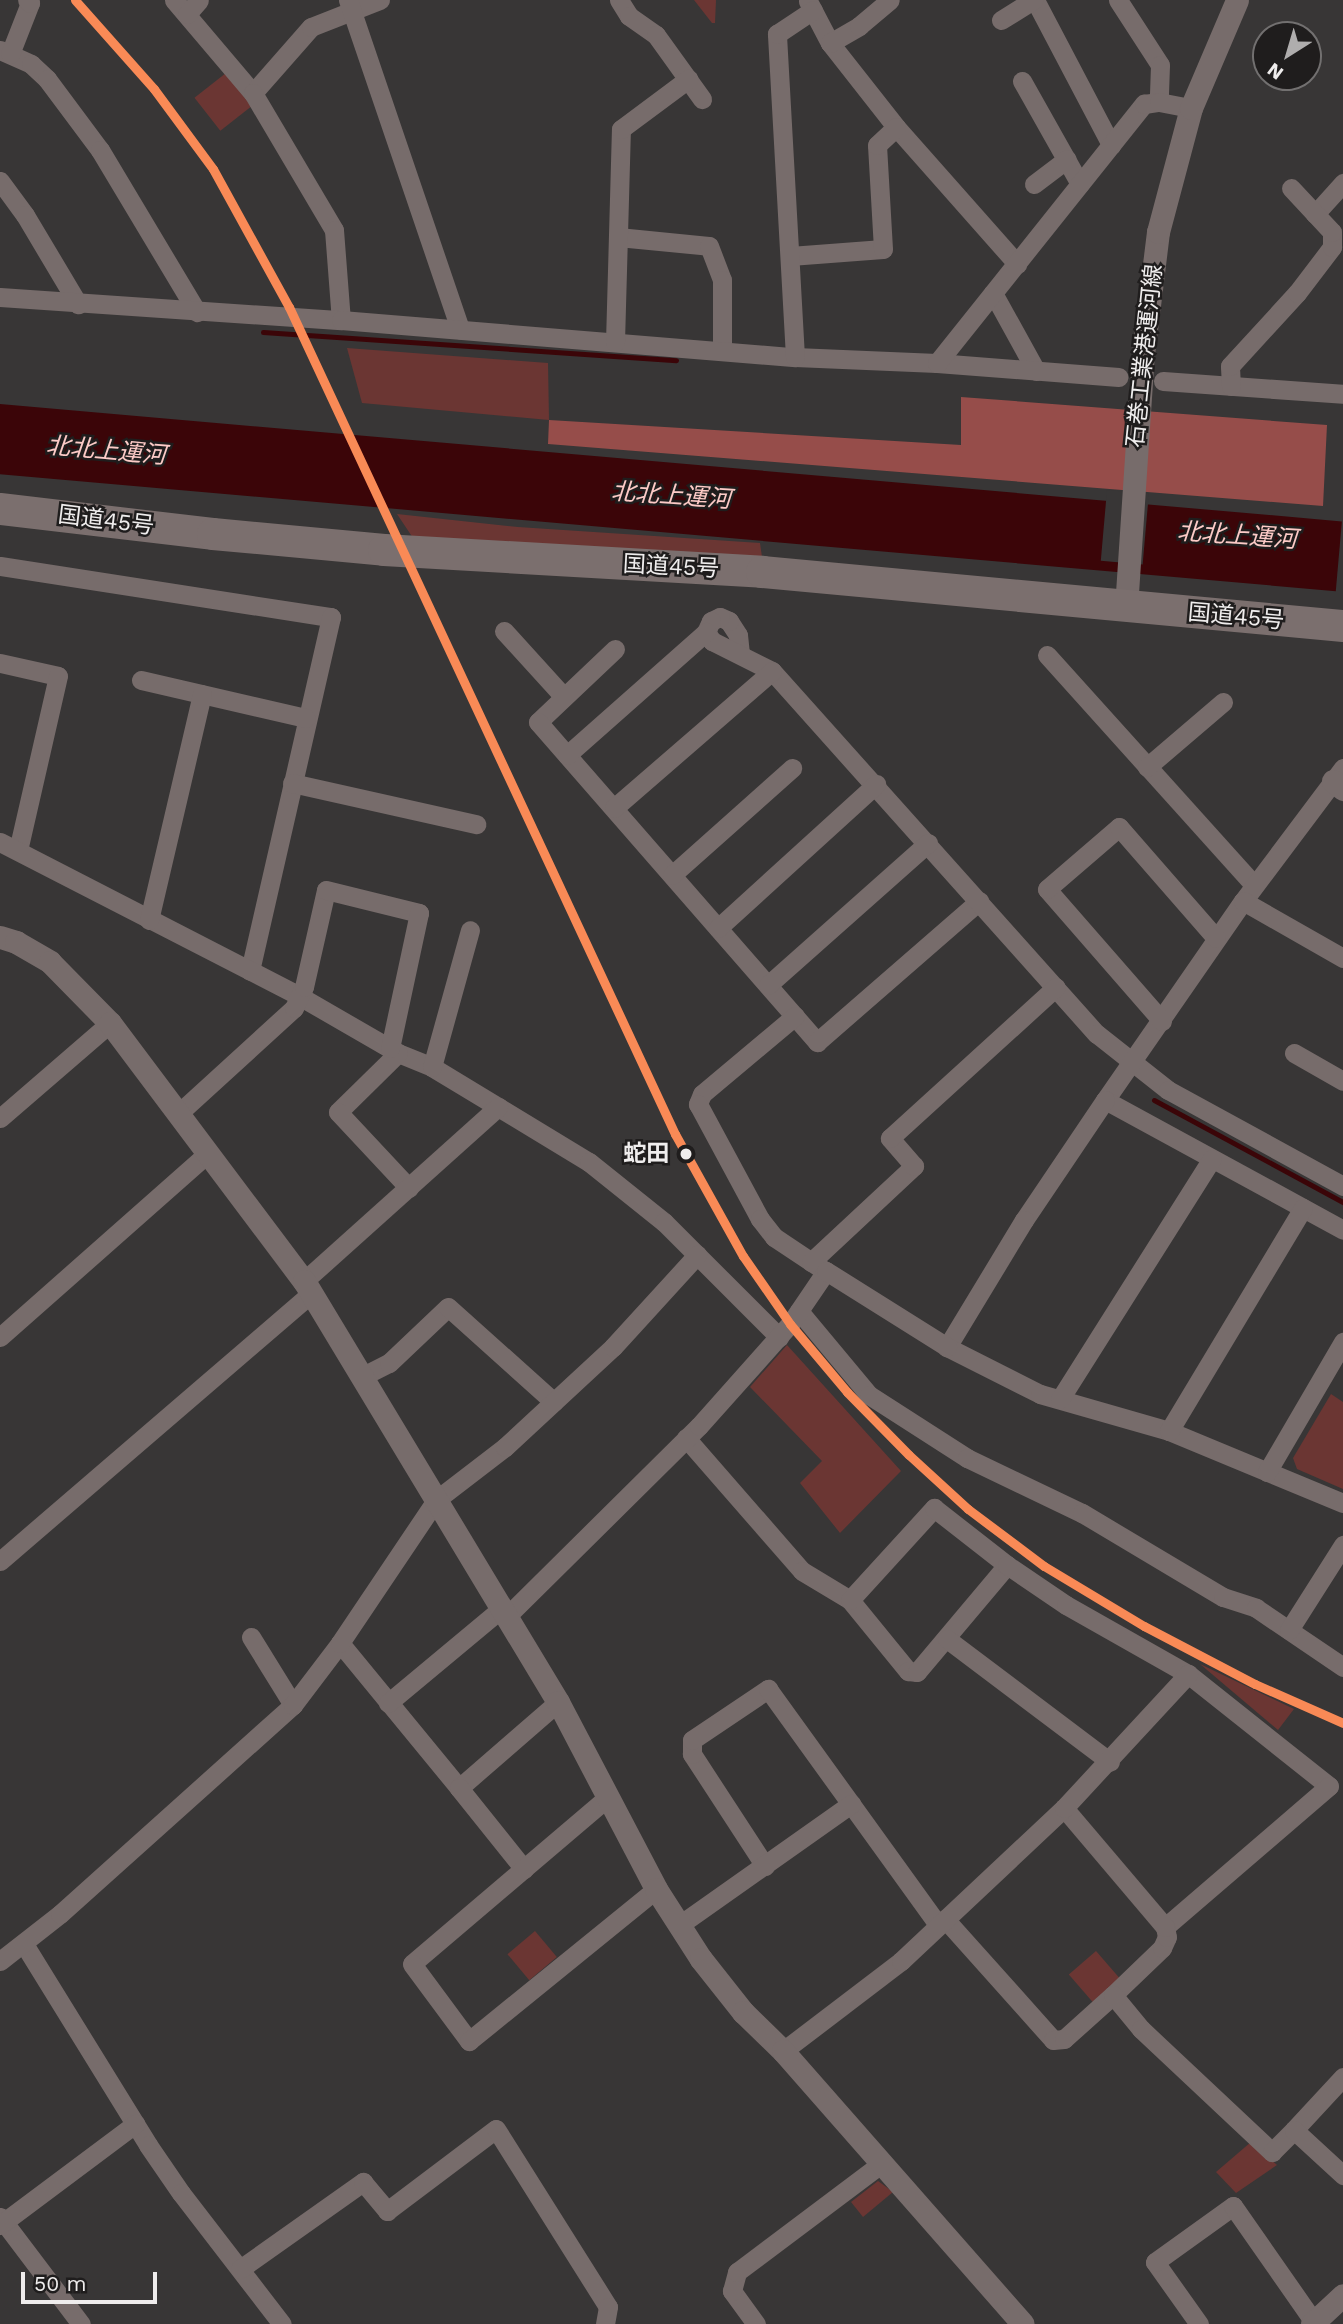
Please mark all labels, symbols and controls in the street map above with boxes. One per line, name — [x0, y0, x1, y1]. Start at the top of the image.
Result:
north arrow — [1252, 21, 1322, 91]
text: N — [1263, 58, 1288, 85]
street label: 石巻工業港運河線 — [1122, 263, 1168, 449]
water label: 北北上運河 — [45, 431, 167, 471]
water label: 北北上運河 — [610, 477, 732, 515]
street label: 国道45号 — [56, 501, 156, 541]
water label: 北北上運河 — [1176, 517, 1298, 555]
street label: 国道45号 — [622, 551, 720, 583]
street label: 国道45号 — [1187, 599, 1285, 635]
place label: 蛇田 — [623, 1140, 669, 1168]
marker: 蛇田 — [675, 1143, 697, 1165]
scale bar — [24, 2258, 161, 2302]
text: 50 m — [34, 2271, 86, 2296]

